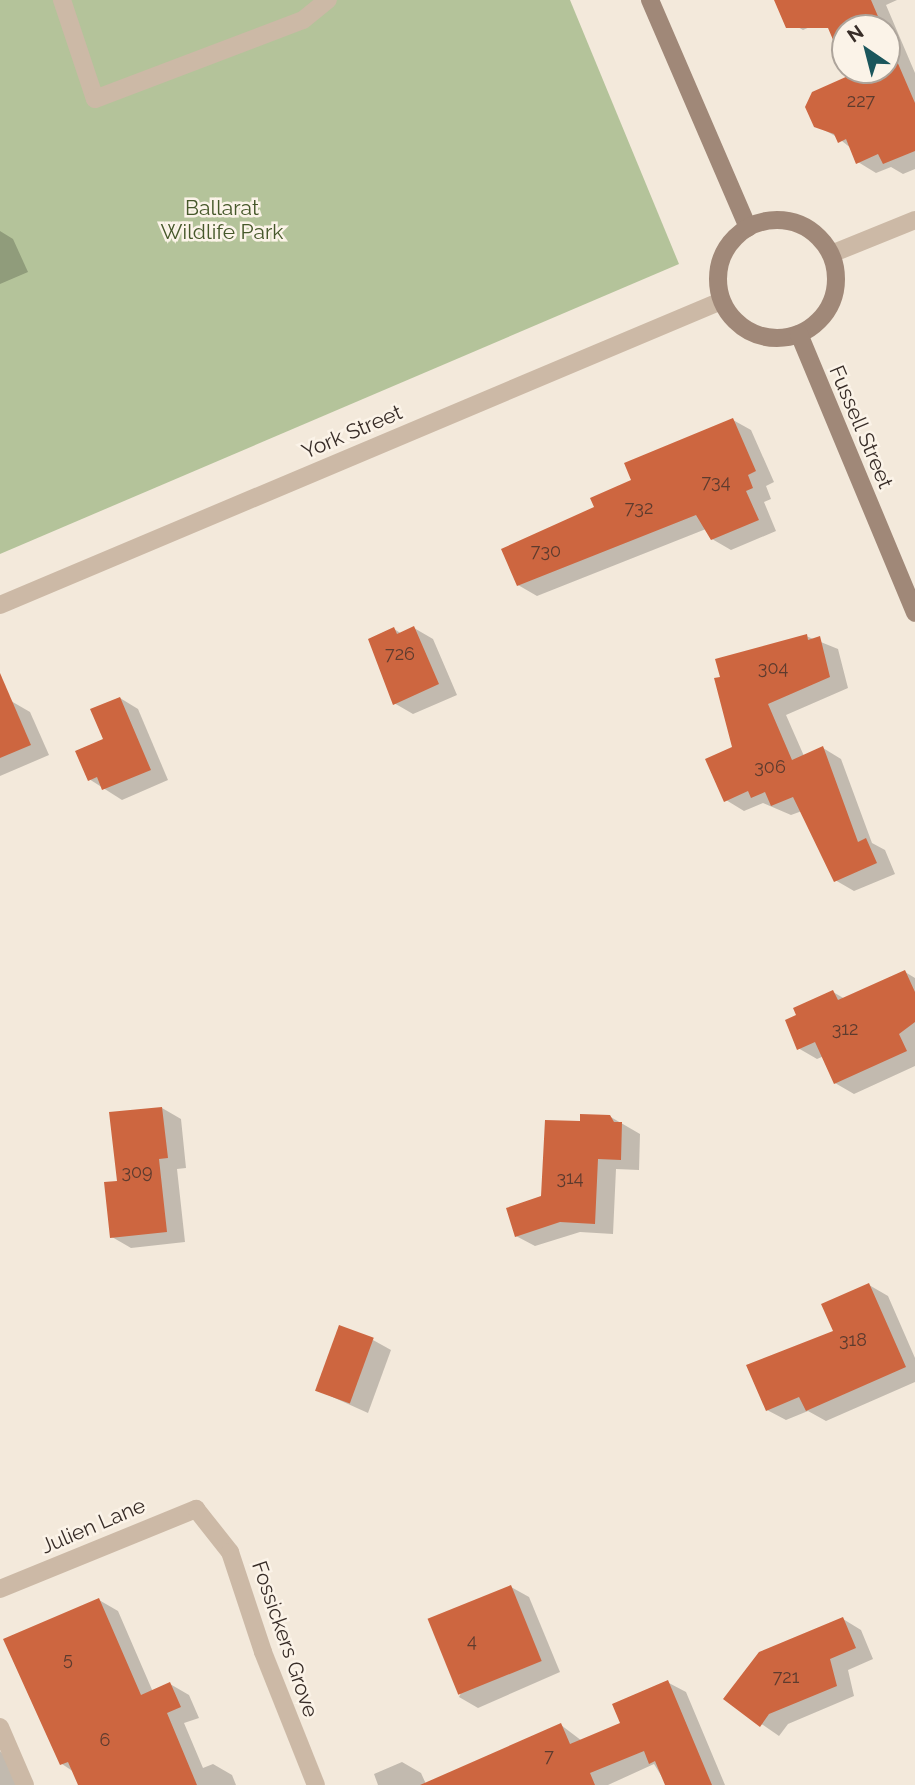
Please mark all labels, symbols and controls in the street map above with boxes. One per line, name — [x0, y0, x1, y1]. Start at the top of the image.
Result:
north arrow — [831, 14, 901, 84]
text: N — [843, 20, 867, 47]
house number: 227 — [847, 90, 875, 112]
park label: Ballarat Wildlife Park — [161, 195, 283, 245]
street label: Fussell Street — [824, 361, 898, 493]
street label: York Street — [298, 400, 406, 464]
house number: 734 — [701, 471, 731, 493]
house number: 732 — [625, 497, 653, 519]
house number: 730 — [531, 540, 561, 562]
house number: 726 — [385, 643, 415, 665]
house number: 304 — [758, 657, 788, 679]
house number: 306 — [754, 756, 786, 778]
house number: 312 — [832, 1018, 858, 1040]
house number: 309 — [121, 1161, 153, 1183]
house number: 314 — [556, 1167, 584, 1189]
house number: 318 — [839, 1329, 867, 1351]
street label: Julien Lane — [37, 1493, 149, 1559]
street label: Fossickers Grove — [246, 1558, 324, 1720]
house number: 4 — [467, 1630, 477, 1652]
house number: 5 — [63, 1648, 73, 1670]
house number: 721 — [773, 1666, 799, 1688]
house number: 6 — [100, 1729, 110, 1751]
house number: 7 — [544, 1745, 554, 1767]

